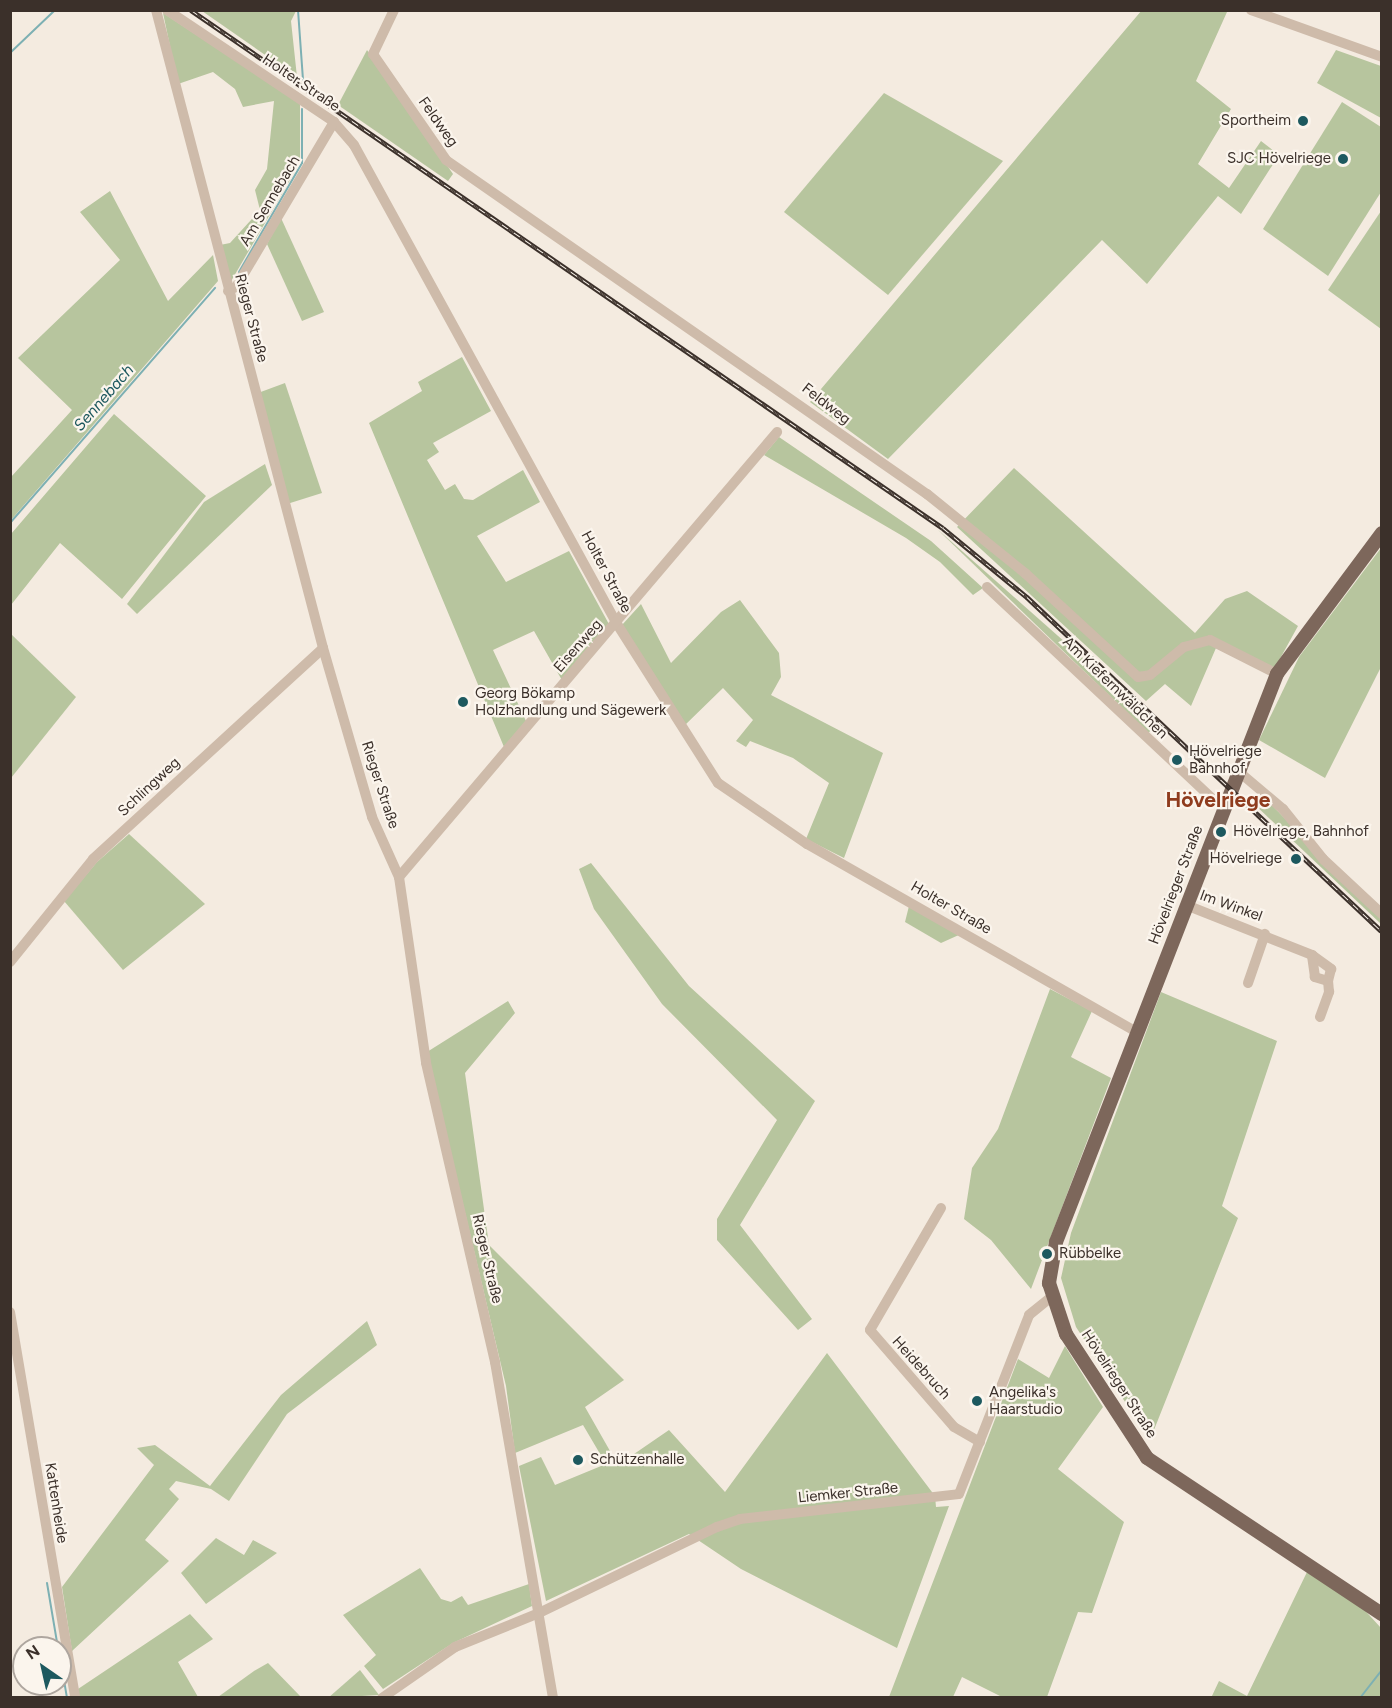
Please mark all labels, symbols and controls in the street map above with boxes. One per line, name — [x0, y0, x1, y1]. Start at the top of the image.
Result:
street label: Holter Straße — [259, 50, 343, 116]
street label: Feldweg — [414, 94, 462, 150]
place label: Sportheim — [1221, 112, 1291, 130]
marker: Sportheim — [1296, 114, 1310, 128]
place label: SJC Hövelriege — [1227, 150, 1331, 168]
marker: SJC Hövelriege — [1336, 152, 1350, 166]
street label: Am Sennebach — [236, 153, 304, 249]
street label: Rieger Straße — [231, 272, 271, 364]
water label: Sennebach — [70, 361, 138, 435]
street label: Feldweg — [798, 379, 854, 429]
street label: Holter Straße — [577, 528, 635, 616]
street label: Eisenweg — [550, 616, 606, 676]
street label: Am Kiefernwäldchen — [1059, 633, 1171, 743]
place label: Georg Bökamp Holzhandlung und Sägewerk — [475, 684, 666, 719]
marker: Georg Bökamp Holzhandlung und Sägewerk — [456, 695, 470, 709]
street label: Rieger Straße — [357, 739, 403, 831]
place label: Hövelriege Bahnhof — [1189, 742, 1262, 777]
marker: Hövelriege Bahnhof — [1170, 753, 1184, 767]
street label: Schlingweg — [114, 754, 184, 820]
district label: Hövelriege — [1166, 787, 1270, 813]
street label: Hövelrieger Straße — [1145, 823, 1207, 947]
place label: Hövelriege, Bahnhof — [1233, 823, 1369, 841]
marker: Hövelriege, Bahnhof — [1214, 825, 1228, 839]
place label: Hövelriege — [1209, 850, 1282, 868]
marker: Hövelriege — [1287, 850, 1305, 868]
street label: Holter Straße — [907, 878, 995, 938]
street label: Im Winkel — [1197, 886, 1265, 926]
street label: Rieger Straße — [468, 1213, 506, 1305]
place label: Rübbelke — [1059, 1245, 1121, 1263]
marker: Rübbelke — [1040, 1247, 1054, 1261]
street label: Hövelrieger Straße — [1077, 1326, 1161, 1442]
street label: Heidebruch — [888, 1333, 954, 1403]
place label: Angelika's Haarstudio — [989, 1383, 1063, 1418]
marker: Angelika's Haarstudio — [970, 1394, 984, 1408]
place label: Schützenhalle — [590, 1451, 684, 1469]
marker: Schützenhalle — [571, 1453, 585, 1467]
street label: Kattenheide — [41, 1461, 71, 1545]
street label: Liemker Straße — [797, 1479, 899, 1507]
north arrow — [12, 1636, 72, 1696]
text: N — [22, 1641, 43, 1664]

